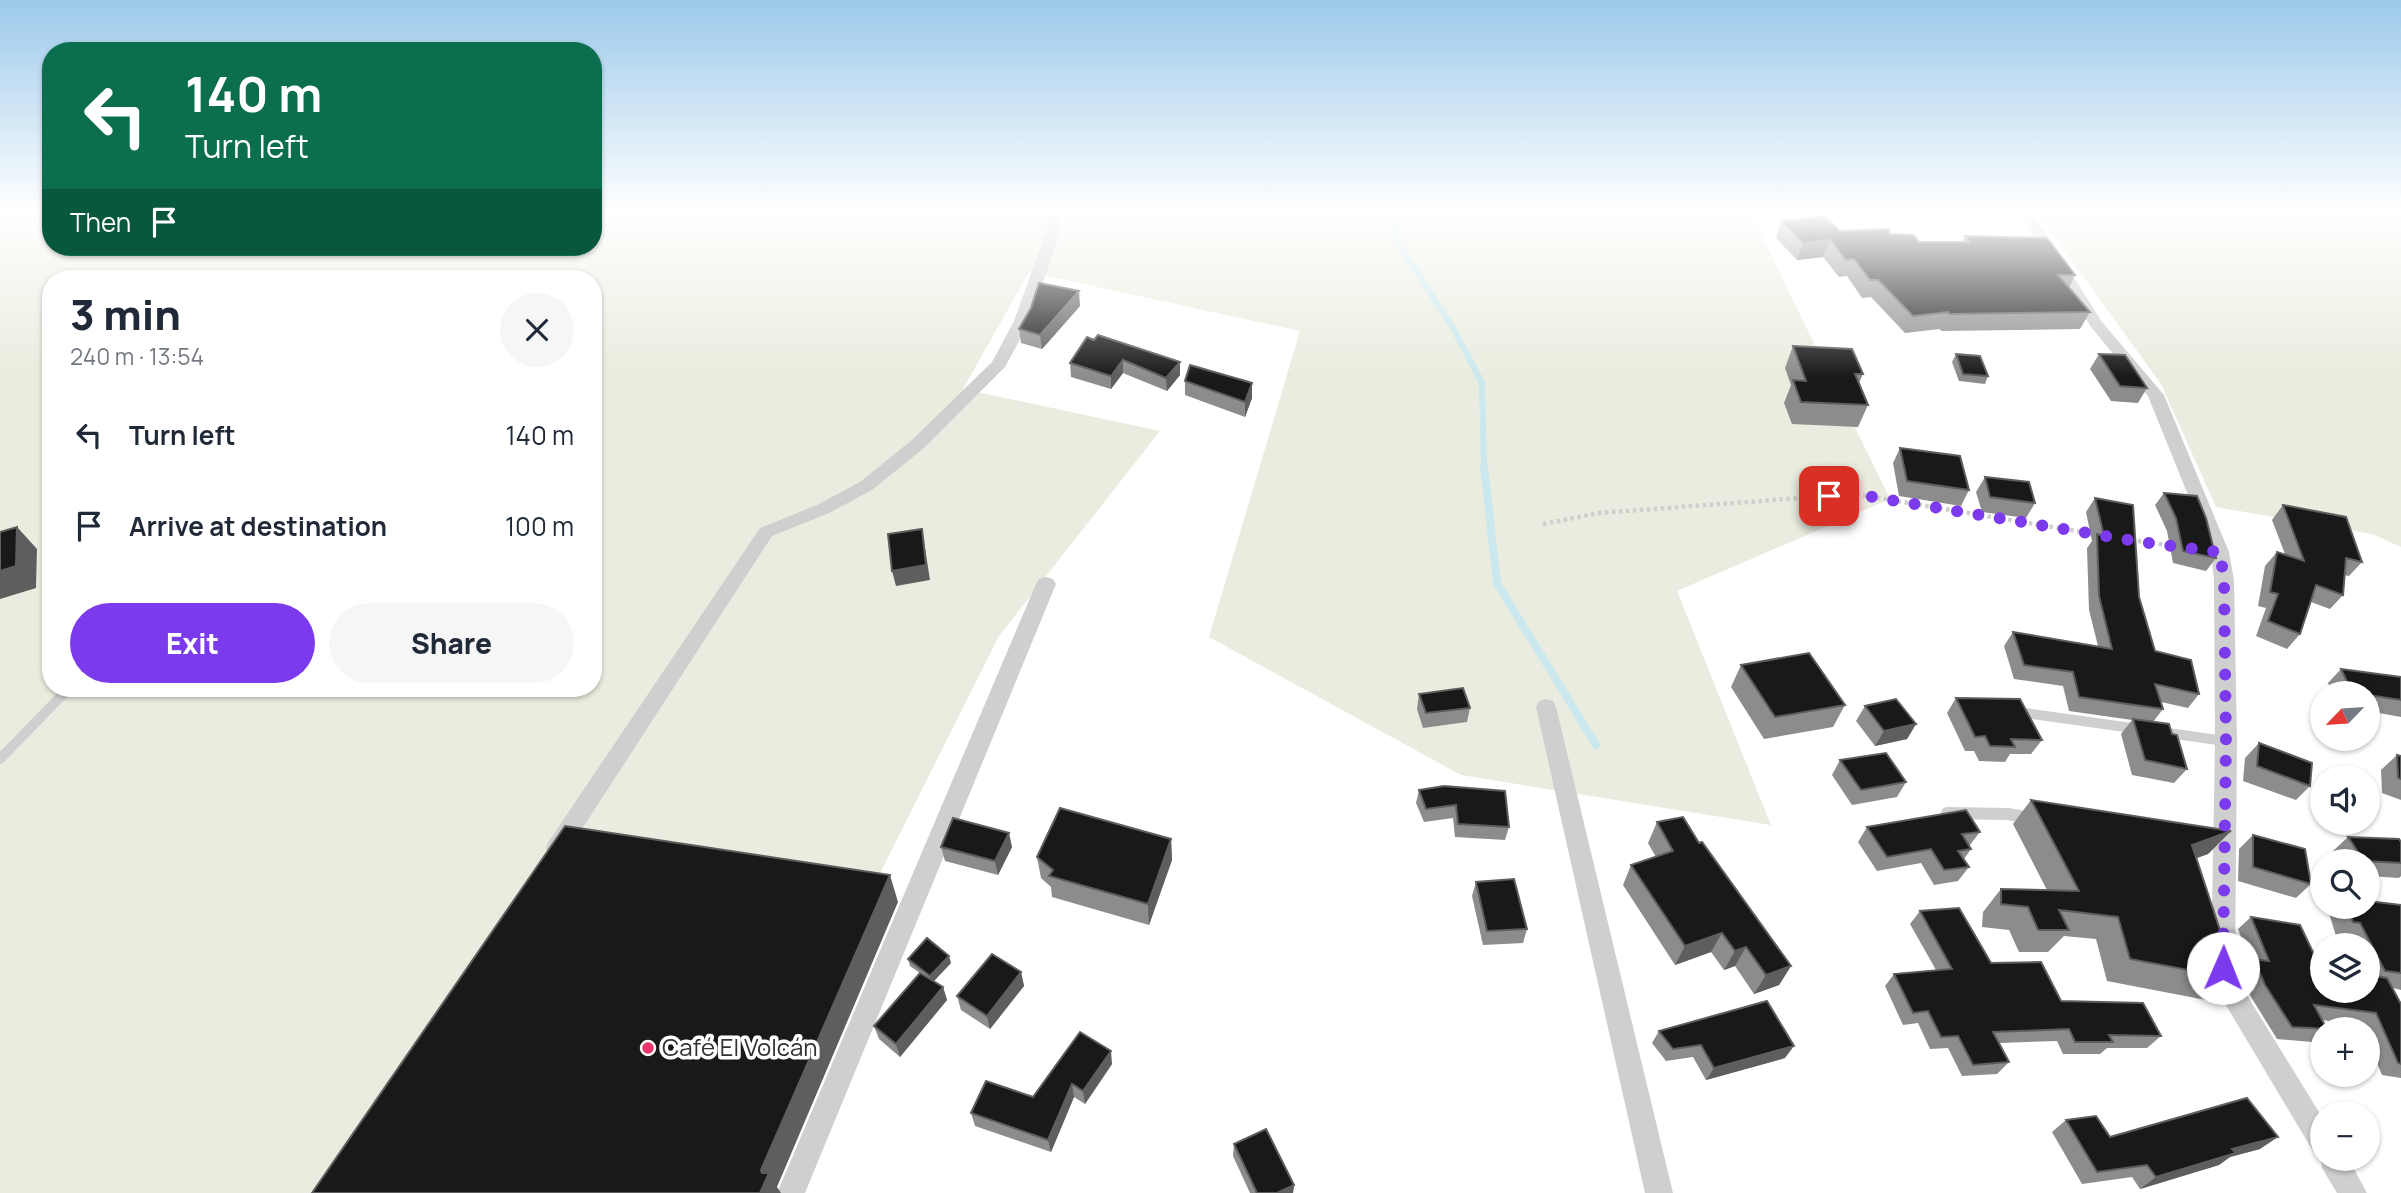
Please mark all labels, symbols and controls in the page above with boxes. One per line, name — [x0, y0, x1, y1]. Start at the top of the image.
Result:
text: 140 m — [185, 60, 322, 127]
icon: left — [70, 70, 161, 161]
text: Turn left — [185, 124, 309, 168]
icon: arrive — [145, 203, 183, 241]
text: Then — [70, 204, 131, 240]
text: 3 min — [70, 285, 181, 343]
button: close — [500, 293, 574, 367]
text: 240 m · 13:54 — [70, 340, 204, 372]
icon: left — [70, 416, 108, 454]
text: Turn left — [129, 417, 236, 453]
text: 140 m — [505, 417, 574, 453]
pin — [1799, 466, 1859, 526]
icon: arrive — [1810, 477, 1848, 515]
icon: arrive — [70, 507, 108, 545]
text: Arrive at destination — [129, 508, 387, 544]
text: 100 m — [505, 508, 574, 544]
button: Exit — [70, 603, 315, 683]
button: Share — [329, 603, 574, 683]
north arrow — [2310, 681, 2380, 751]
map controls — [2310, 681, 2380, 1171]
button: sound — [2310, 765, 2380, 835]
button: search — [2310, 849, 2380, 919]
position arrow — [2186, 931, 2260, 1005]
button: layers — [2310, 933, 2380, 1003]
button: + — [2310, 1017, 2380, 1087]
place label: Café El Volcán — [662, 1030, 818, 1063]
marker: Café El Volcán — [640, 1040, 656, 1056]
button: − — [2310, 1101, 2380, 1171]

